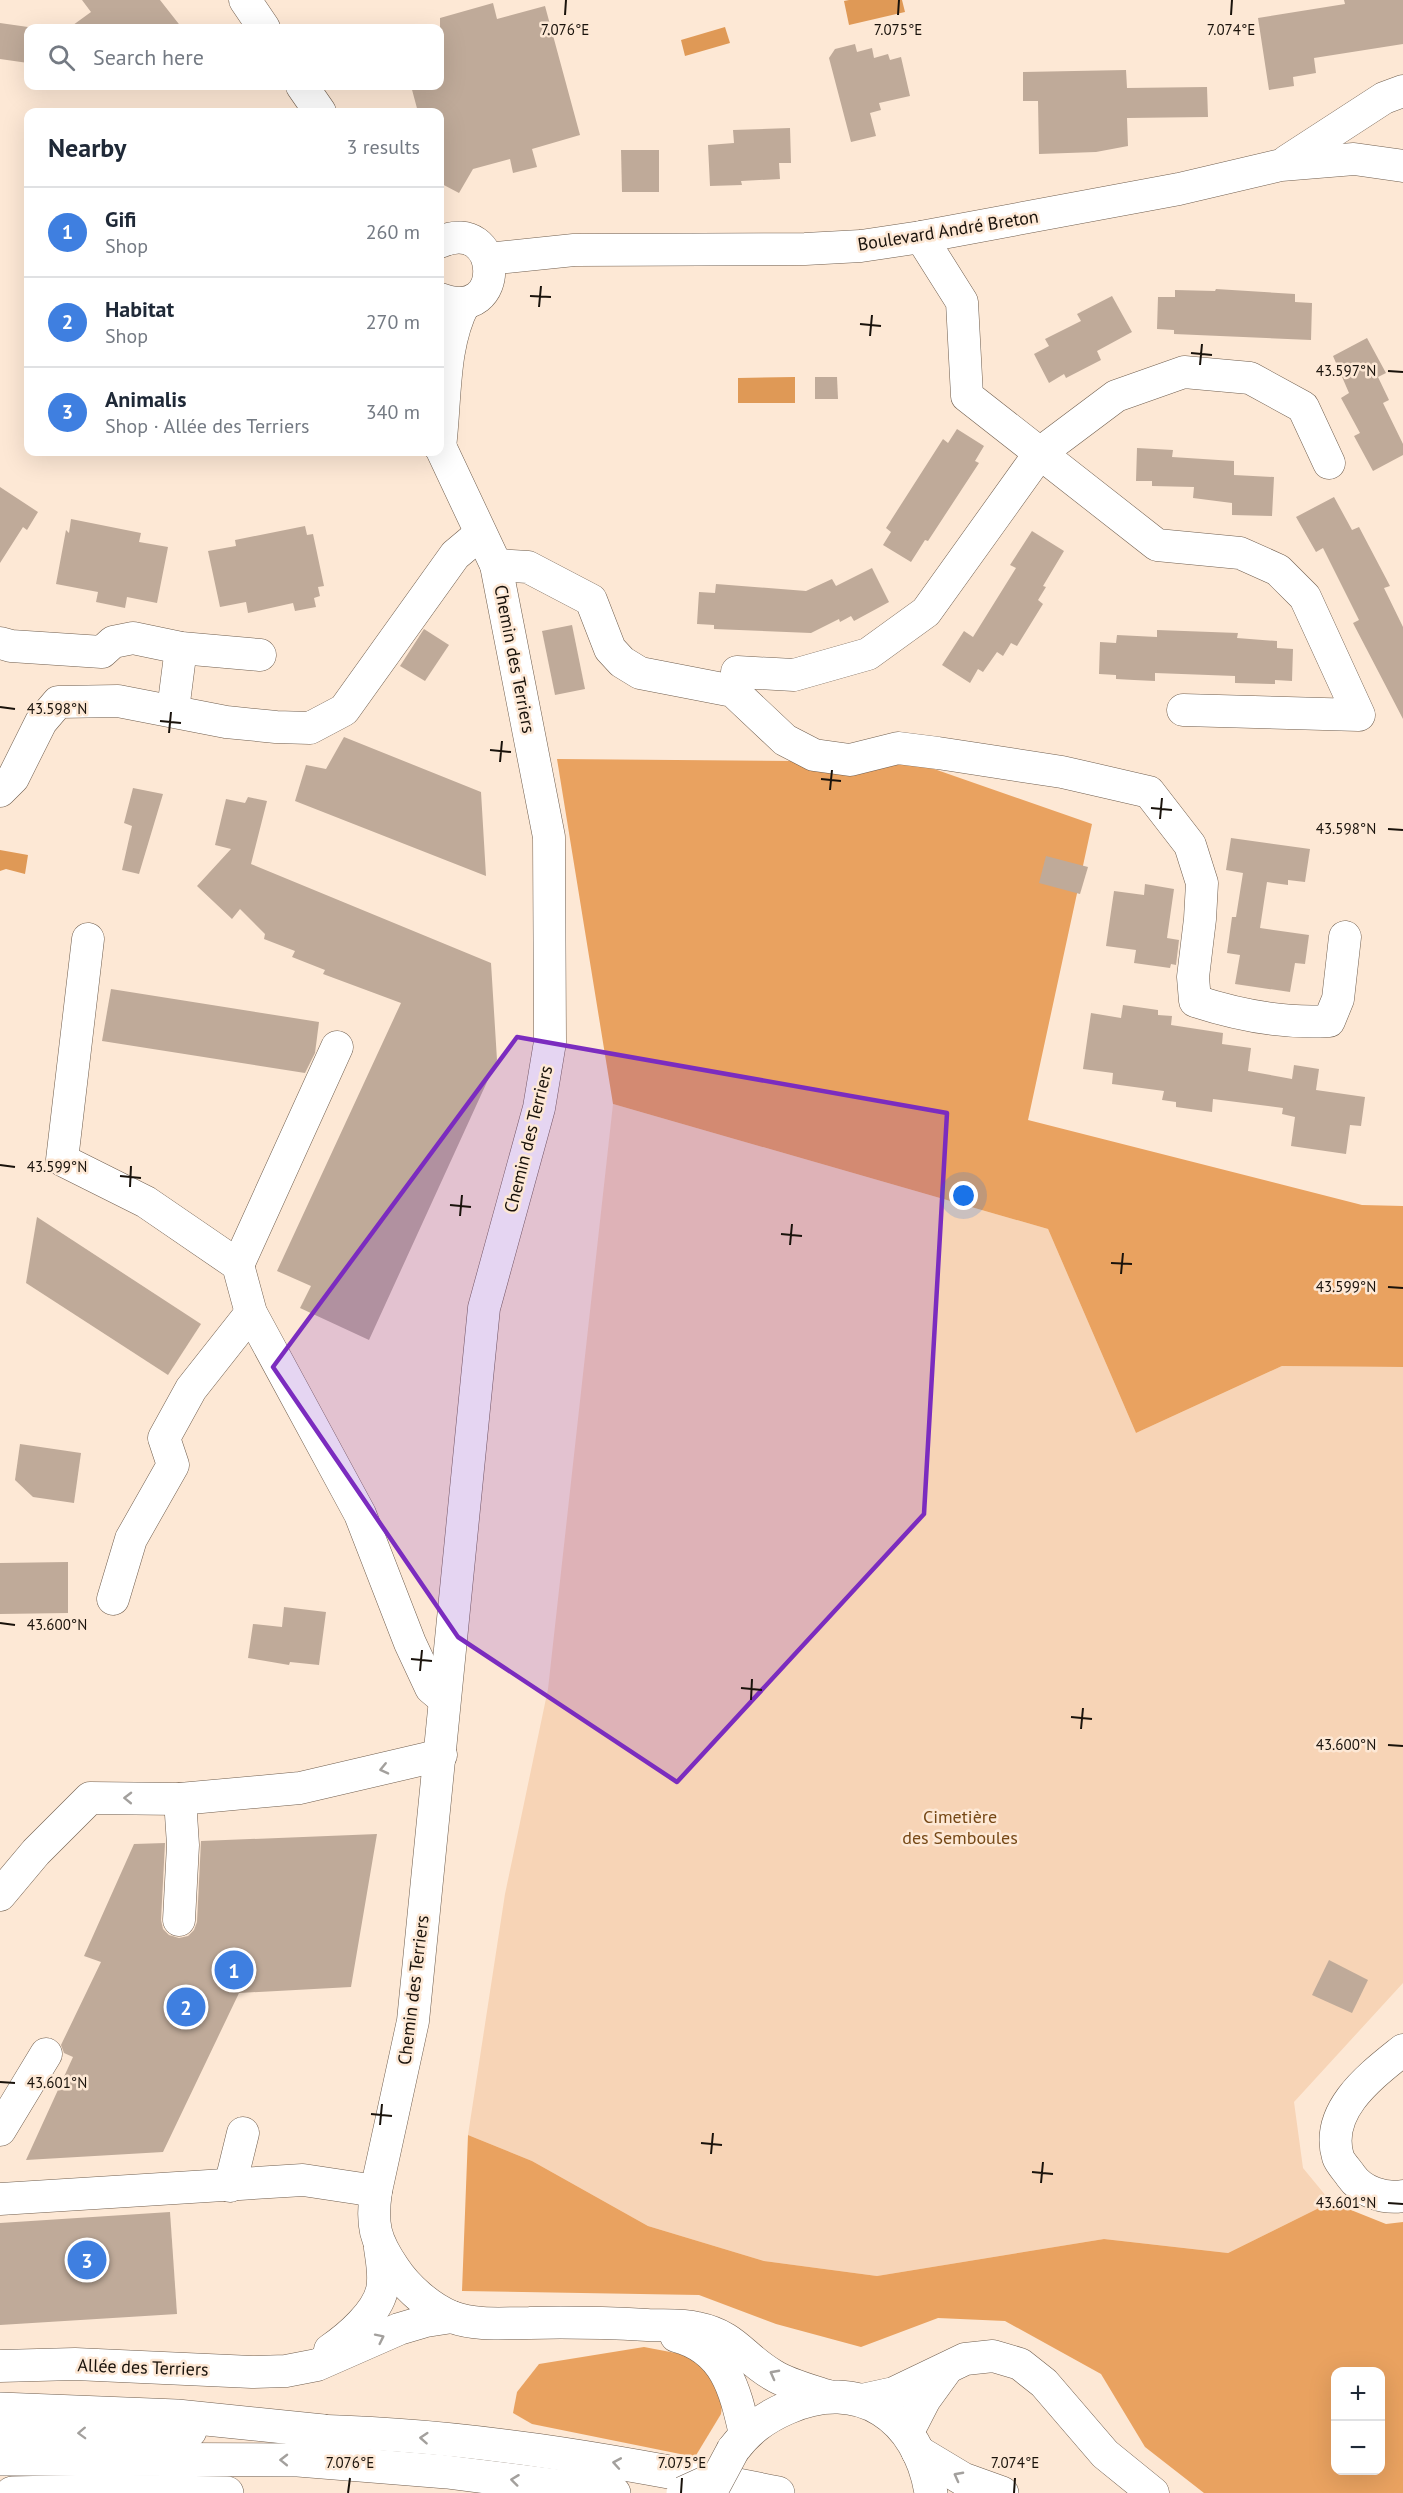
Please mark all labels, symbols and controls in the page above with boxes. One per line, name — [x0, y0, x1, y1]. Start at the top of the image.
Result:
text: 7.076°E — [541, 20, 589, 39]
text: 7.075°E — [874, 20, 922, 39]
text: 7.074°E — [1207, 20, 1255, 39]
search box — [24, 24, 444, 90]
icon: search — [45, 41, 78, 74]
text: Search here — [93, 43, 204, 71]
text: Nearby — [48, 131, 126, 164]
text: 3 results — [347, 134, 420, 160]
street label: Boulevard André Breton — [856, 204, 1040, 256]
text: Gifi — [105, 205, 136, 233]
text: 1 — [62, 219, 73, 245]
text: 260 m — [366, 219, 420, 245]
text: Shop — [105, 233, 148, 259]
text: Habitat — [105, 295, 174, 323]
text: 2 — [62, 309, 73, 335]
text: 270 m — [366, 309, 420, 335]
text: Shop — [105, 323, 148, 349]
text: 43.597°N — [1316, 361, 1376, 380]
text: Animalis — [105, 385, 187, 413]
text: 3 — [62, 399, 73, 425]
text: 340 m — [366, 399, 420, 425]
text: Shop · Allée des Terriers — [105, 413, 309, 439]
street label: Chemin des Terriers — [489, 583, 541, 735]
text: 43.598°N — [27, 699, 87, 718]
text: 43.598°N — [1316, 819, 1376, 838]
street label: Chemin des Terriers — [499, 1063, 557, 1215]
text: 43.599°N — [27, 1157, 87, 1176]
your location — [949, 1181, 978, 1210]
text: 43.599°N — [1316, 1277, 1376, 1296]
text: 43.600°N — [27, 1615, 87, 1634]
text: 43.600°N — [1316, 1735, 1376, 1754]
one-way arrow — [379, 1761, 389, 1774]
one-way arrow — [124, 1792, 133, 1804]
park label: Cimetière des Semboules — [902, 1805, 1018, 1849]
street label: Chemin des Terriers — [392, 1914, 434, 2066]
pin: 1 — [214, 1948, 254, 1992]
pin: 2 — [166, 1984, 206, 2030]
text: 43.601°N — [27, 2073, 87, 2092]
text: 43.601°N — [1316, 2193, 1376, 2212]
pin: 3 — [68, 2238, 106, 2282]
one-way arrow — [374, 2334, 385, 2346]
street label: Allée des Terriers — [77, 2353, 209, 2381]
map controls — [1331, 2367, 1385, 2475]
button: + — [1331, 2367, 1385, 2421]
one-way arrow — [770, 2370, 780, 2381]
button: − — [1331, 2421, 1385, 2475]
one-way arrow — [78, 2427, 87, 2439]
one-way arrow — [419, 2432, 429, 2445]
text: 7.076°E — [326, 2453, 374, 2472]
text: 7.075°E — [658, 2453, 706, 2472]
text: 7.074°E — [991, 2453, 1039, 2472]
one-way arrow — [279, 2454, 288, 2466]
one-way arrow — [613, 2458, 622, 2470]
one-way arrow — [954, 2472, 965, 2483]
one-way arrow — [510, 2474, 519, 2487]

